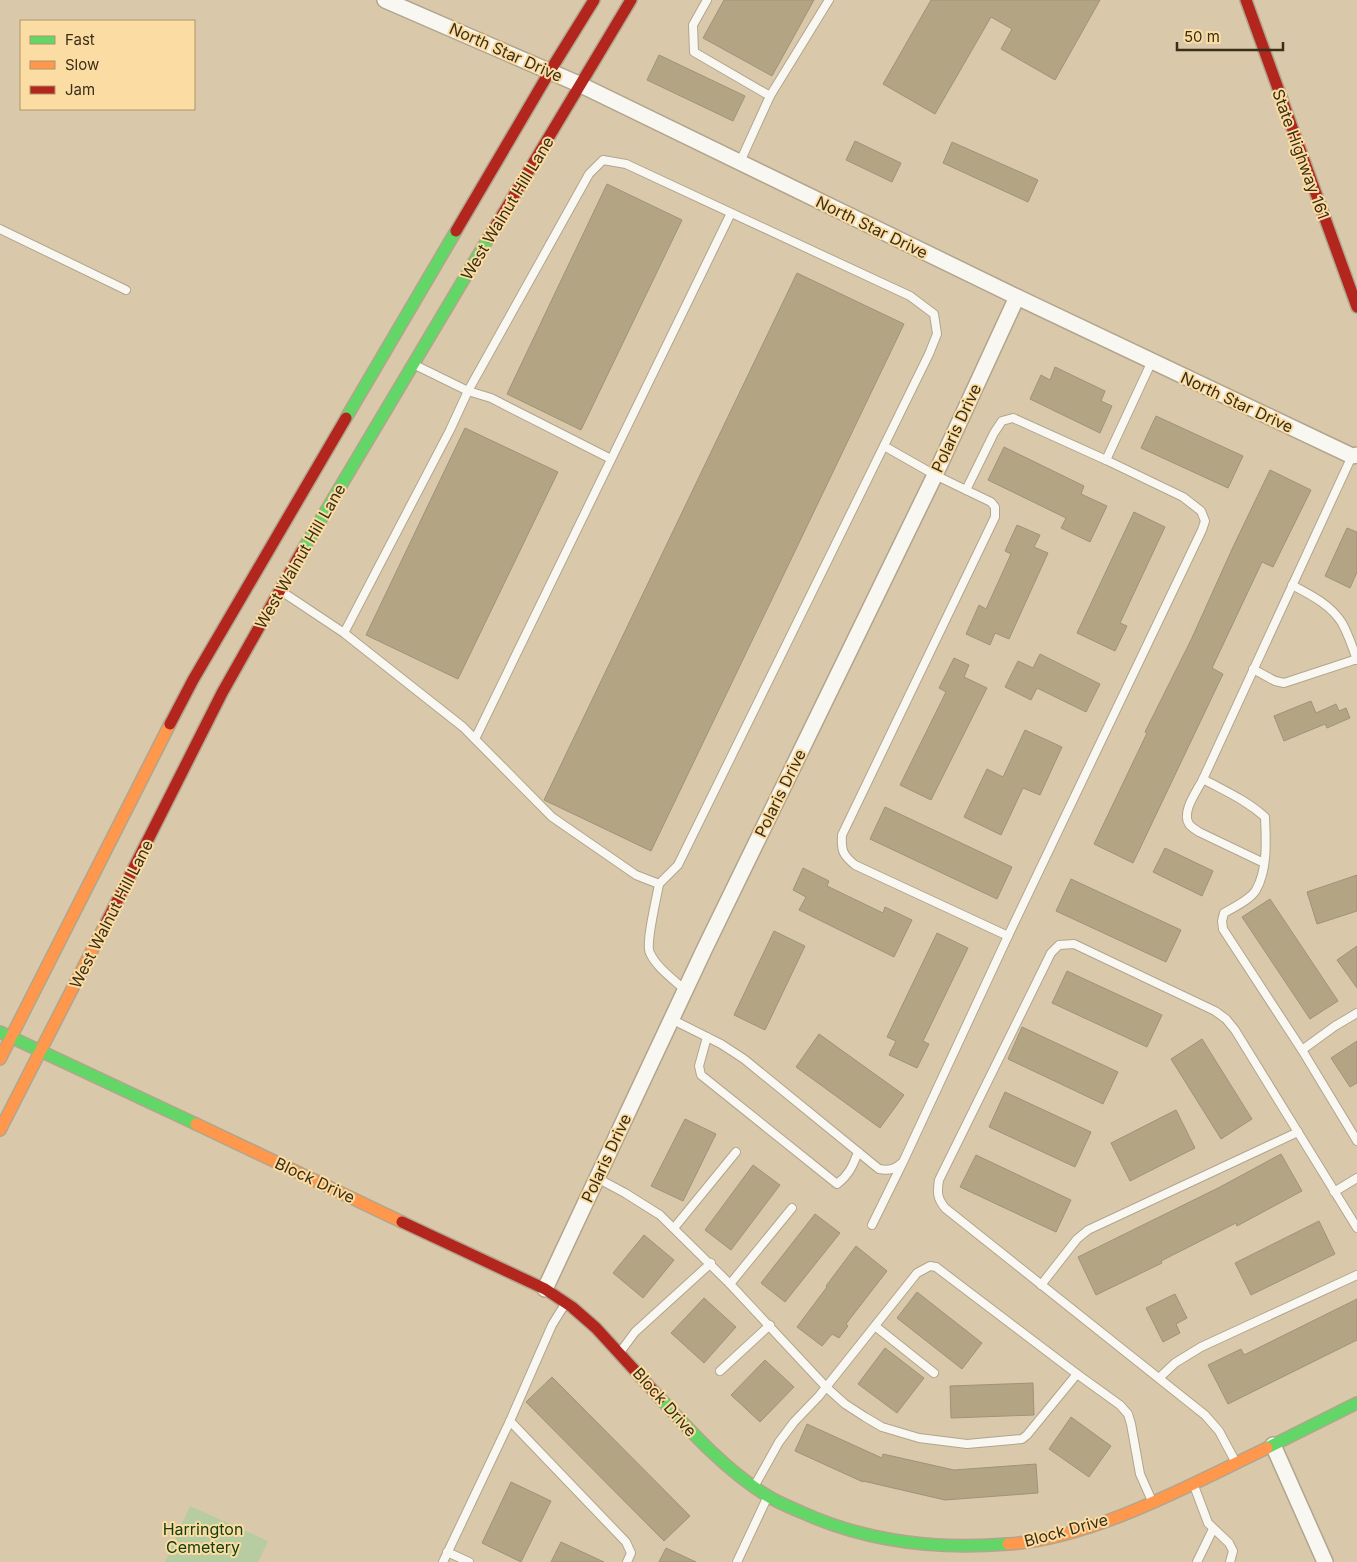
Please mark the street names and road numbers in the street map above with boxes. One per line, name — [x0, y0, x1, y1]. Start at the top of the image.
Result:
street label: North Star Drive — [446, 18, 566, 86]
street label: State Highway 161 — [1268, 86, 1334, 222]
street label: West Walnut Hill Lane — [456, 133, 558, 283]
street label: North Star Drive — [813, 191, 931, 263]
street label: North Star Drive — [1178, 367, 1296, 437]
street label: Polaris Drive — [927, 381, 985, 475]
street label: West Walnut Hill Lane — [250, 480, 350, 632]
street label: Polaris Drive — [750, 746, 810, 840]
street label: West Walnut Hill Lane — [65, 837, 157, 991]
street label: Polaris Drive — [577, 1111, 635, 1205]
street label: Block Drive — [272, 1153, 358, 1207]
street label: Block Drive — [629, 1363, 701, 1441]
street label: Block Drive — [1022, 1509, 1110, 1551]

